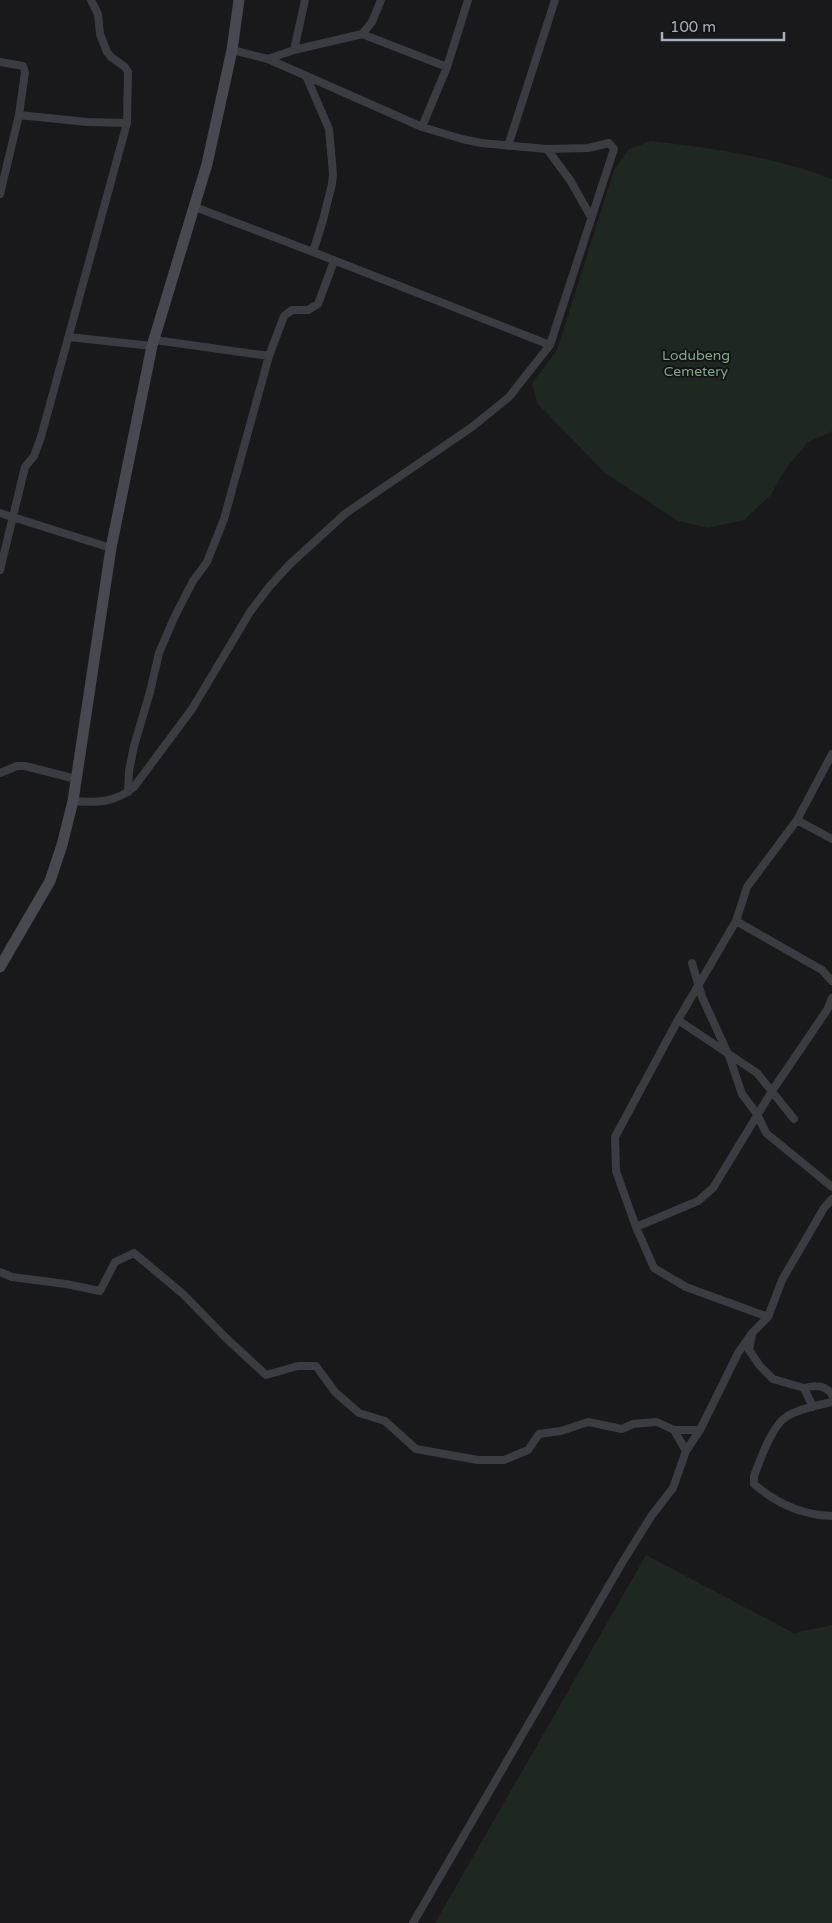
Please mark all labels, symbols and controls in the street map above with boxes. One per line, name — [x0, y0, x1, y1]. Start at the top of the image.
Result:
scale bar — [662, 10, 784, 42]
text: 100 m — [670, 18, 716, 36]
park label: Lodubeng Cemetery — [662, 347, 730, 380]

